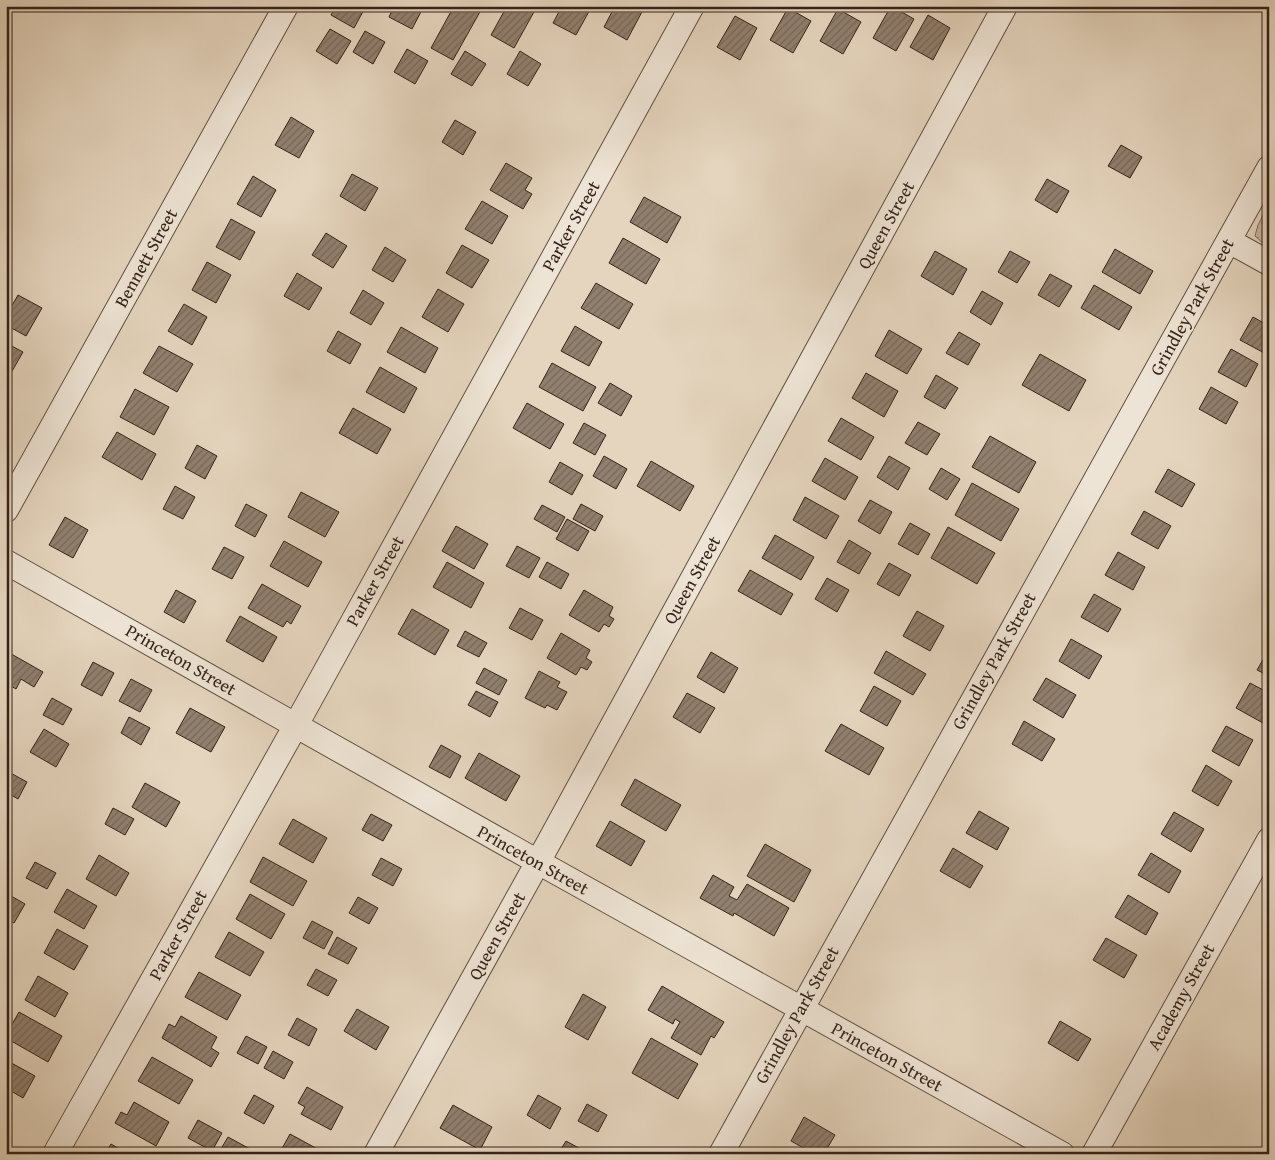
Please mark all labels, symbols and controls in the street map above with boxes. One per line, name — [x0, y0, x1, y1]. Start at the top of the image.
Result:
street label: Parker Street — [535, 175, 607, 276]
street label: Queen Street — [850, 175, 921, 274]
street label: Bennett Street — [107, 203, 184, 312]
street label: Grindley Park Street — [1143, 233, 1241, 380]
street label: Parker Street — [339, 530, 411, 631]
street label: Queen Street — [656, 530, 727, 629]
street label: Grindley Park Street — [945, 587, 1043, 734]
street label: Princeton Street — [121, 617, 242, 703]
street label: Princeton Street — [473, 818, 594, 902]
street label: Parker Street — [142, 884, 214, 985]
street label: Queen Street — [461, 886, 532, 985]
street label: Academy Street — [1140, 938, 1221, 1055]
street label: Grindley Park Street — [748, 941, 846, 1088]
street label: Princeton Street — [827, 1015, 948, 1099]

